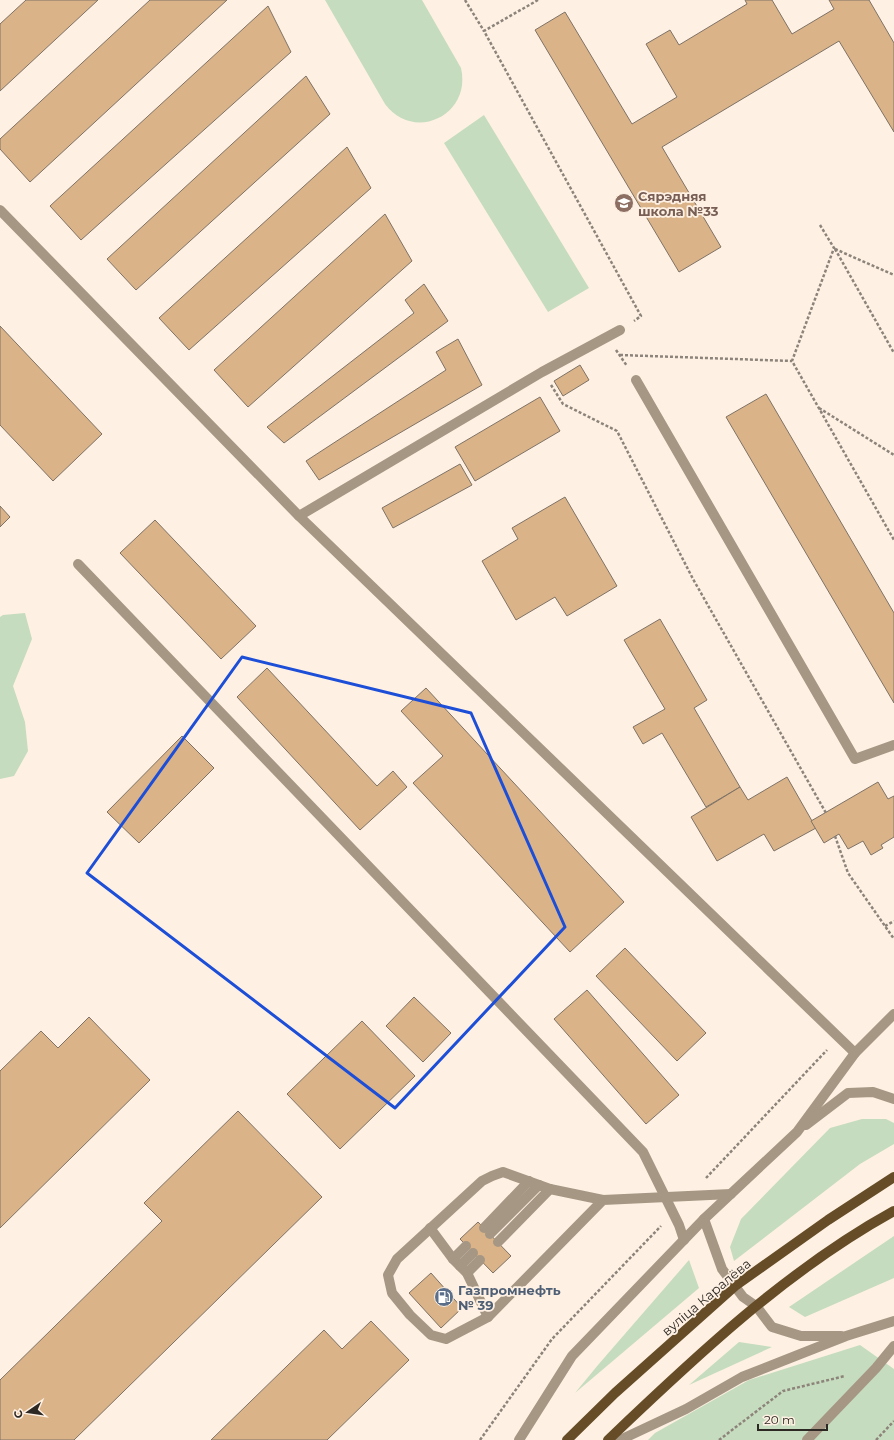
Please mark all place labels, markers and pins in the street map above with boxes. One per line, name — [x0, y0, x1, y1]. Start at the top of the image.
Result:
place label: Сярэдняя школа №33 — [638, 188, 719, 219]
school or university icon: Сярэдняя школа №33 — [613, 192, 635, 214]
place label: Газпромнефть № 39 — [458, 1282, 561, 1313]
fuel station icon: Газпромнефть № 39 — [433, 1286, 455, 1308]

